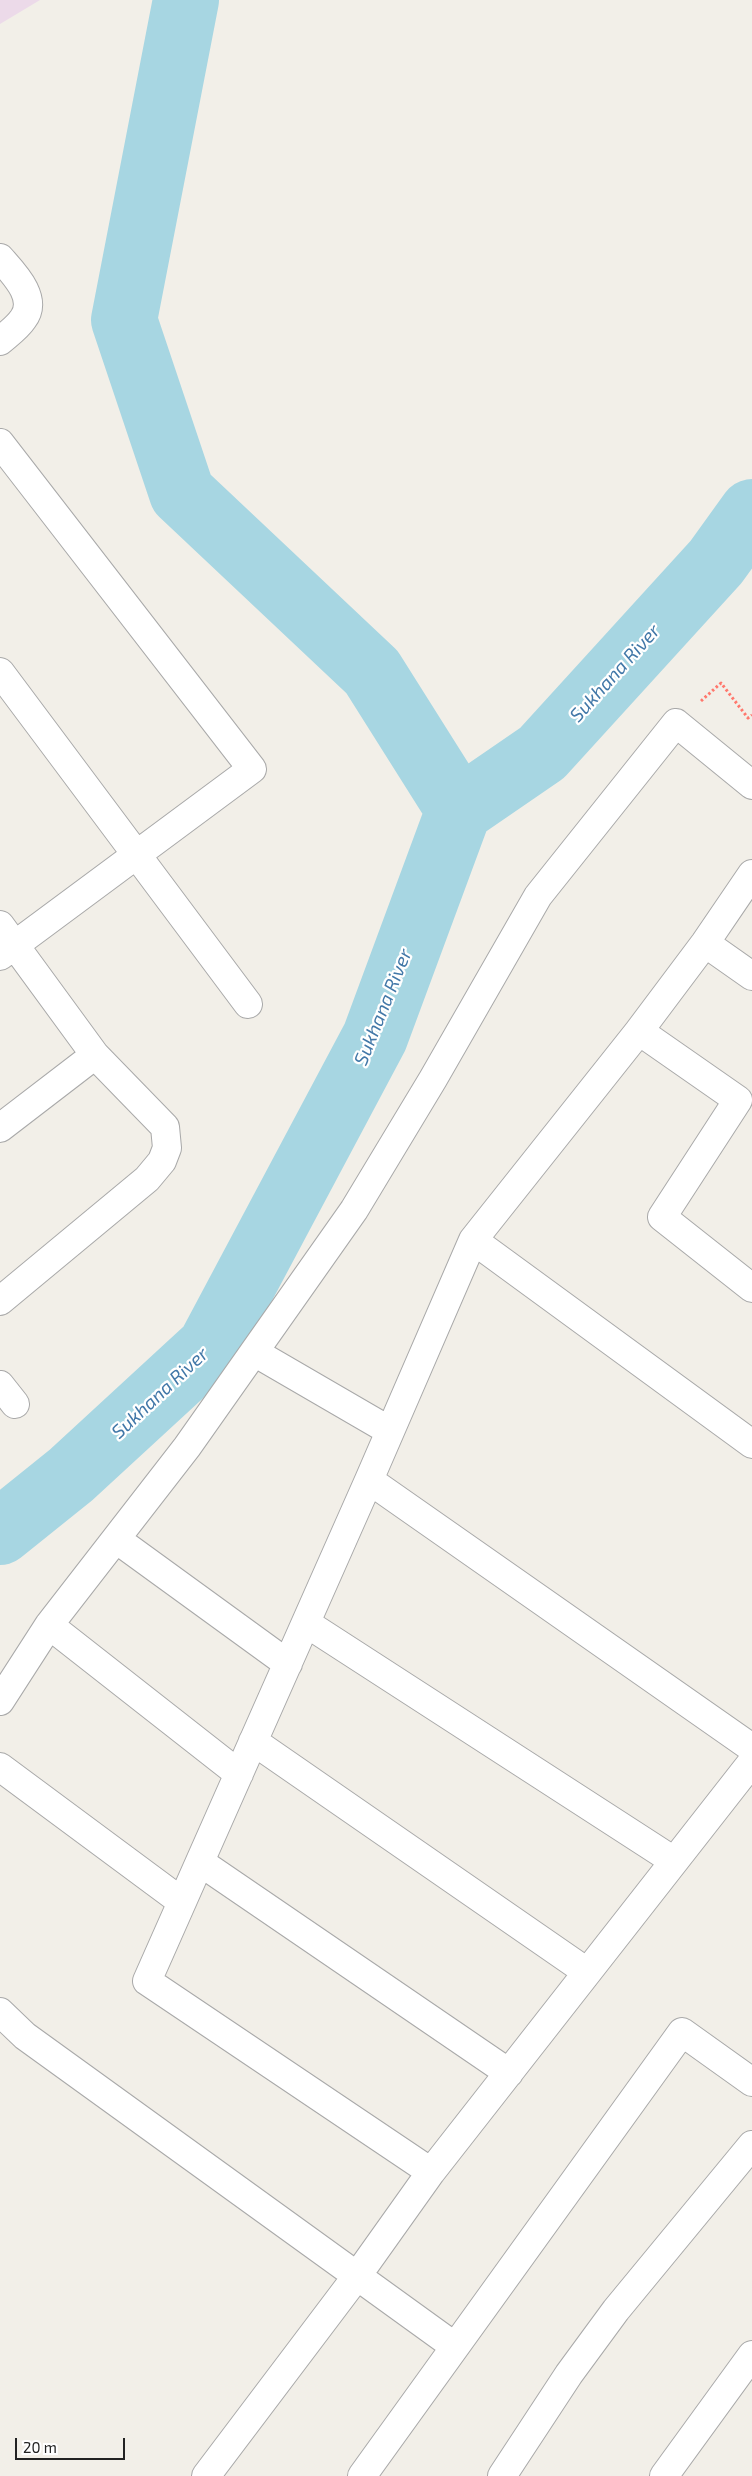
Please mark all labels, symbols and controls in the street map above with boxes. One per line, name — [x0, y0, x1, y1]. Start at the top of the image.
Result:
water label: Sukhana River — [565, 619, 665, 727]
water label: Sukhana River — [349, 945, 417, 1069]
water label: Sukhana River — [107, 1343, 213, 1443]
scale bar — [18, 2428, 128, 2460]
text: 20 m — [23, 2438, 57, 2456]

